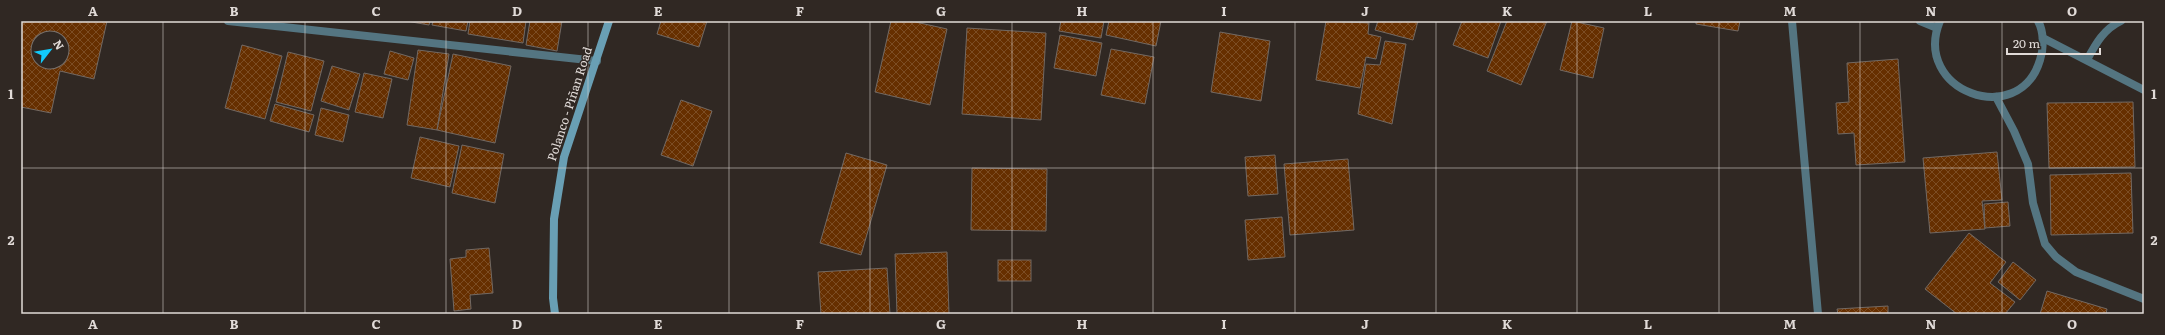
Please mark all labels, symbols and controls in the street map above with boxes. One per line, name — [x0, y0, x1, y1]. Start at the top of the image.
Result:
text: A — [88, 1, 98, 20]
text: B — [230, 1, 239, 20]
text: C — [371, 1, 381, 20]
text: D — [512, 1, 522, 20]
text: E — [654, 1, 663, 20]
text: F — [796, 1, 804, 20]
text: G — [936, 1, 946, 20]
text: H — [1077, 1, 1088, 20]
text: I — [1221, 1, 1227, 20]
text: J — [1361, 1, 1369, 20]
text: K — [1502, 1, 1513, 20]
text: L — [1644, 1, 1652, 20]
text: M — [1784, 1, 1797, 20]
text: N — [1926, 1, 1937, 20]
text: O — [2067, 1, 2077, 20]
north arrow — [30, 30, 70, 70]
scale bar — [2007, 30, 2100, 56]
text: 20 m — [2013, 34, 2040, 52]
text: N — [50, 36, 69, 52]
street label: Polanco - Piñan Road — [542, 44, 596, 163]
text: 1 — [8, 84, 14, 103]
text: 1 — [2151, 84, 2157, 103]
text: 2 — [8, 230, 15, 249]
text: 2 — [2151, 230, 2158, 249]
text: A — [88, 314, 98, 333]
text: B — [230, 314, 239, 333]
text: C — [371, 314, 381, 333]
text: D — [512, 314, 522, 333]
text: E — [654, 314, 663, 333]
text: F — [796, 314, 804, 333]
text: G — [936, 314, 946, 333]
text: H — [1077, 314, 1088, 333]
text: I — [1221, 314, 1227, 333]
text: J — [1361, 314, 1369, 333]
text: K — [1502, 314, 1513, 333]
text: L — [1644, 314, 1652, 333]
text: M — [1784, 314, 1797, 333]
text: N — [1926, 314, 1937, 333]
text: O — [2067, 314, 2077, 333]

